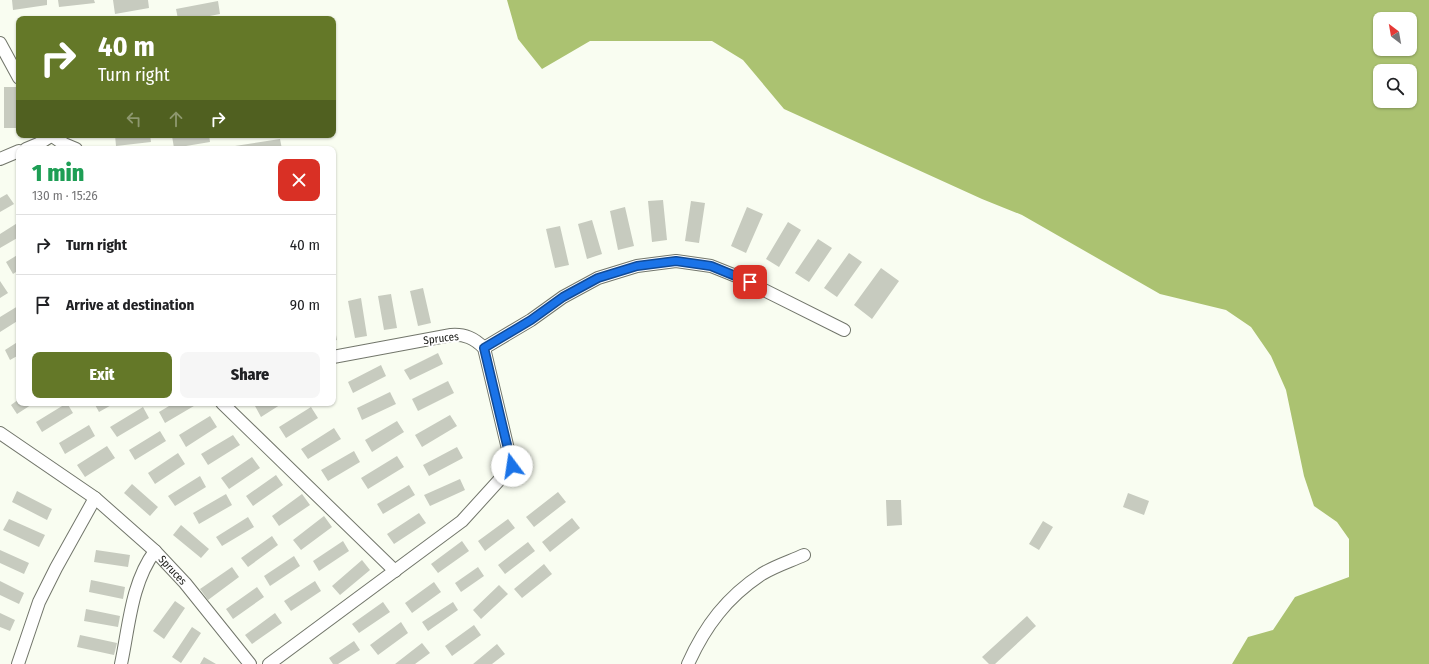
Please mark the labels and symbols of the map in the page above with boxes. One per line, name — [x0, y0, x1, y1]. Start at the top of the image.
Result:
north arrow — [1373, 12, 1417, 56]
pin — [733, 265, 767, 299]
street label: Spruces — [423, 330, 460, 347]
position arrow — [491, 445, 533, 487]
street label: Spruces — [155, 553, 189, 588]

